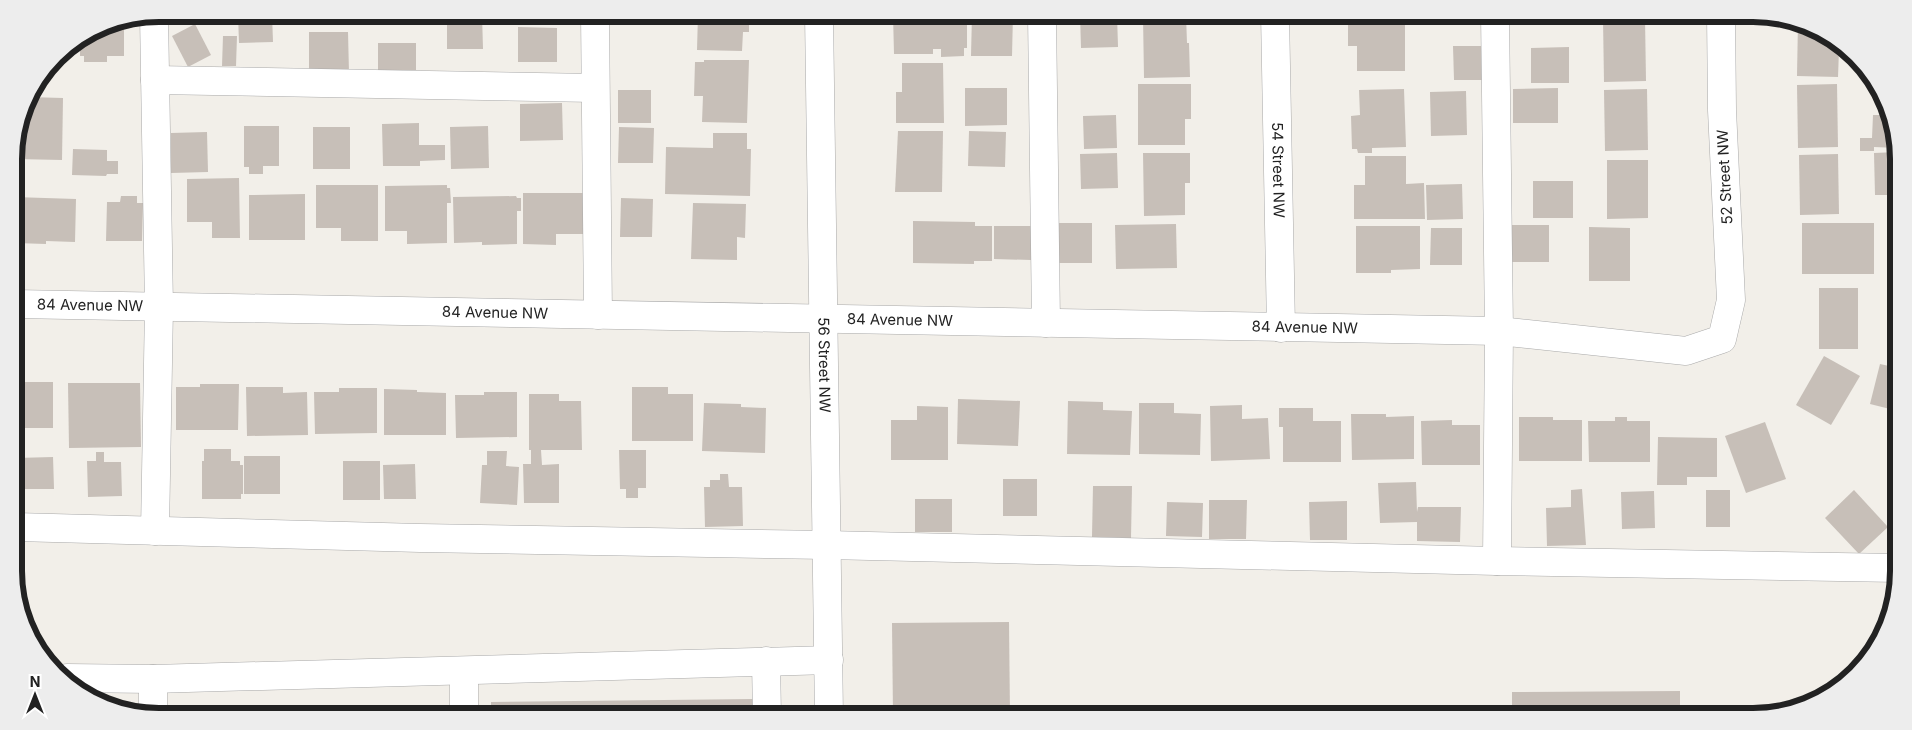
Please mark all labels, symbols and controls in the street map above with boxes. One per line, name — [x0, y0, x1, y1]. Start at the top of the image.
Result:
street label: 54 Street NW — [1268, 122, 1289, 218]
street label: 52 Street NW — [1713, 129, 1736, 225]
street label: 84 Avenue NW — [37, 294, 144, 315]
street label: 84 Avenue NW — [442, 302, 548, 323]
street label: 84 Avenue NW — [847, 309, 953, 330]
street label: 56 Street NW — [814, 317, 835, 413]
street label: 84 Avenue NW — [1252, 317, 1358, 337]
north arrow — [10, 670, 60, 720]
text: N — [30, 673, 40, 690]

